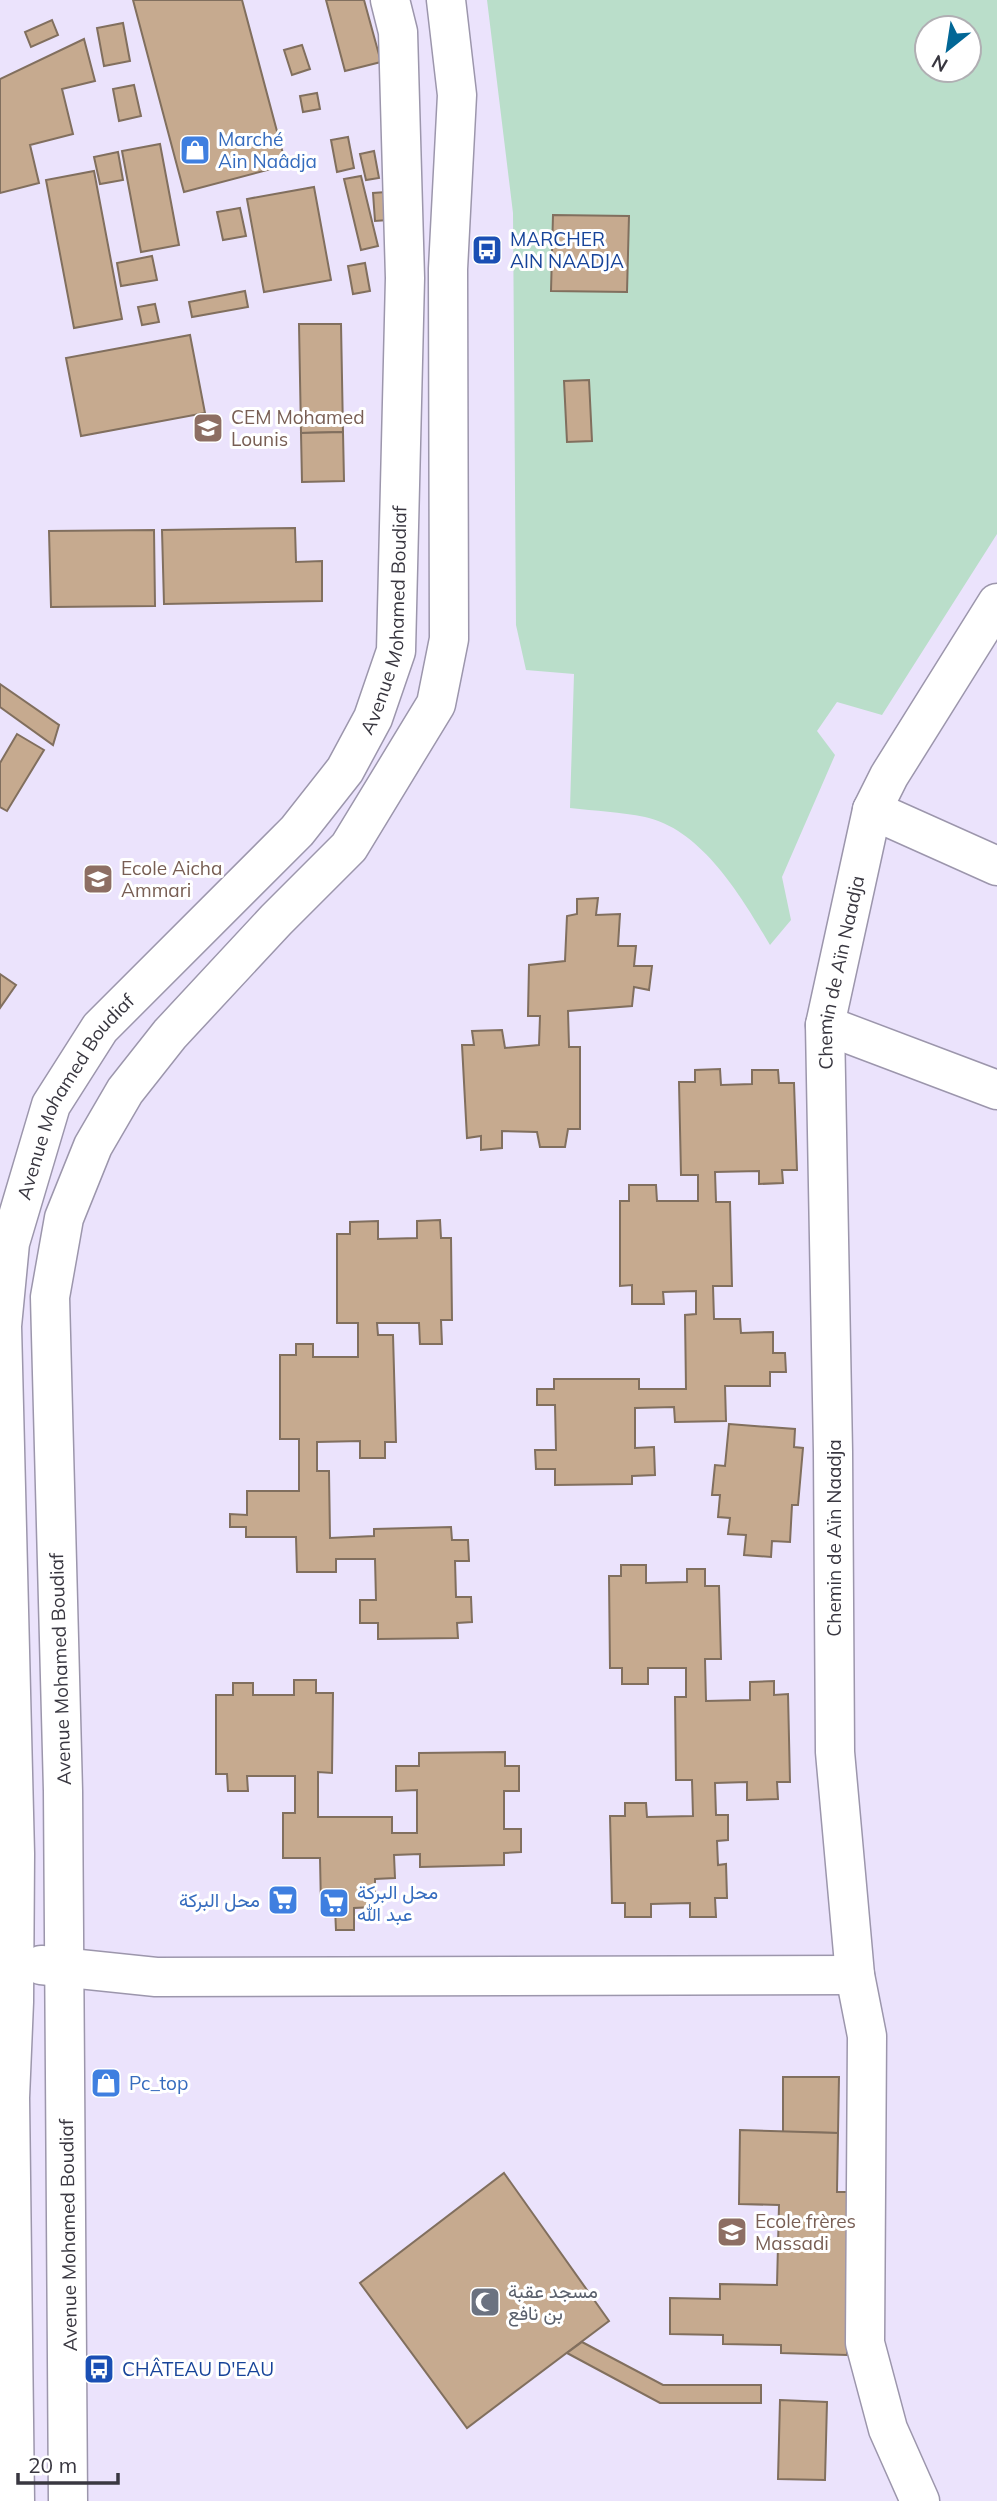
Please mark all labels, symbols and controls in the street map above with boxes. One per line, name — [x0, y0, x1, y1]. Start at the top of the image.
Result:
north arrow — [913, 14, 983, 84]
text: N — [927, 50, 952, 78]
place label: Marché Ain Naâdja — [218, 127, 317, 173]
shop icon: Marché Ain Naâdja — [178, 133, 212, 167]
place label: MARCHER AIN NAADJA — [510, 227, 624, 273]
bus stop icon: MARCHER AIN NAADJA — [470, 233, 504, 267]
place label: CEM Mohamed Lounis — [231, 405, 365, 451]
school or university icon: CEM Mohamed Lounis — [191, 411, 225, 445]
street label: Avenue Mohamed Boudiaf — [355, 505, 412, 738]
place label: Ecole Aicha Ammari — [121, 856, 222, 902]
school or university icon: Ecole Aicha Ammari — [81, 862, 115, 896]
street label: Chemin de Aïn Naadja — [813, 873, 869, 1070]
street label: Avenue Mohamed Boudiaf — [12, 988, 140, 1202]
street label: Chemin de Aïn Naadja — [822, 1439, 846, 1637]
street label: Avenue Mohamed Boudiaf — [44, 1552, 76, 1786]
place label: محل البركة عبد الله — [357, 1880, 438, 1926]
supermarket icon: محل البركة — [266, 1883, 300, 1917]
supermarket icon: محل البركة عبد الله — [317, 1886, 351, 1920]
place label: محل البركة — [179, 1888, 260, 1912]
shop icon: Pc_top — [89, 2066, 123, 2100]
place label: Pc_top — [129, 2071, 188, 2095]
street label: Avenue Mohamed Boudiaf — [54, 2118, 82, 2352]
place label: Ecole frères Massadi — [755, 2209, 856, 2255]
school or university icon: Ecole frères Massadi — [715, 2215, 749, 2249]
place label: مسجد عقبة بن نافع — [508, 2279, 598, 2327]
mosque icon: مسجد عقبة بن نافع — [468, 2285, 502, 2319]
bus stop icon: CHÂTEAU D'EAU — [82, 2352, 116, 2386]
place label: CHÂTEAU D'EAU — [122, 2357, 274, 2381]
scale bar — [18, 2442, 117, 2486]
text: 20 m — [28, 2452, 77, 2478]

